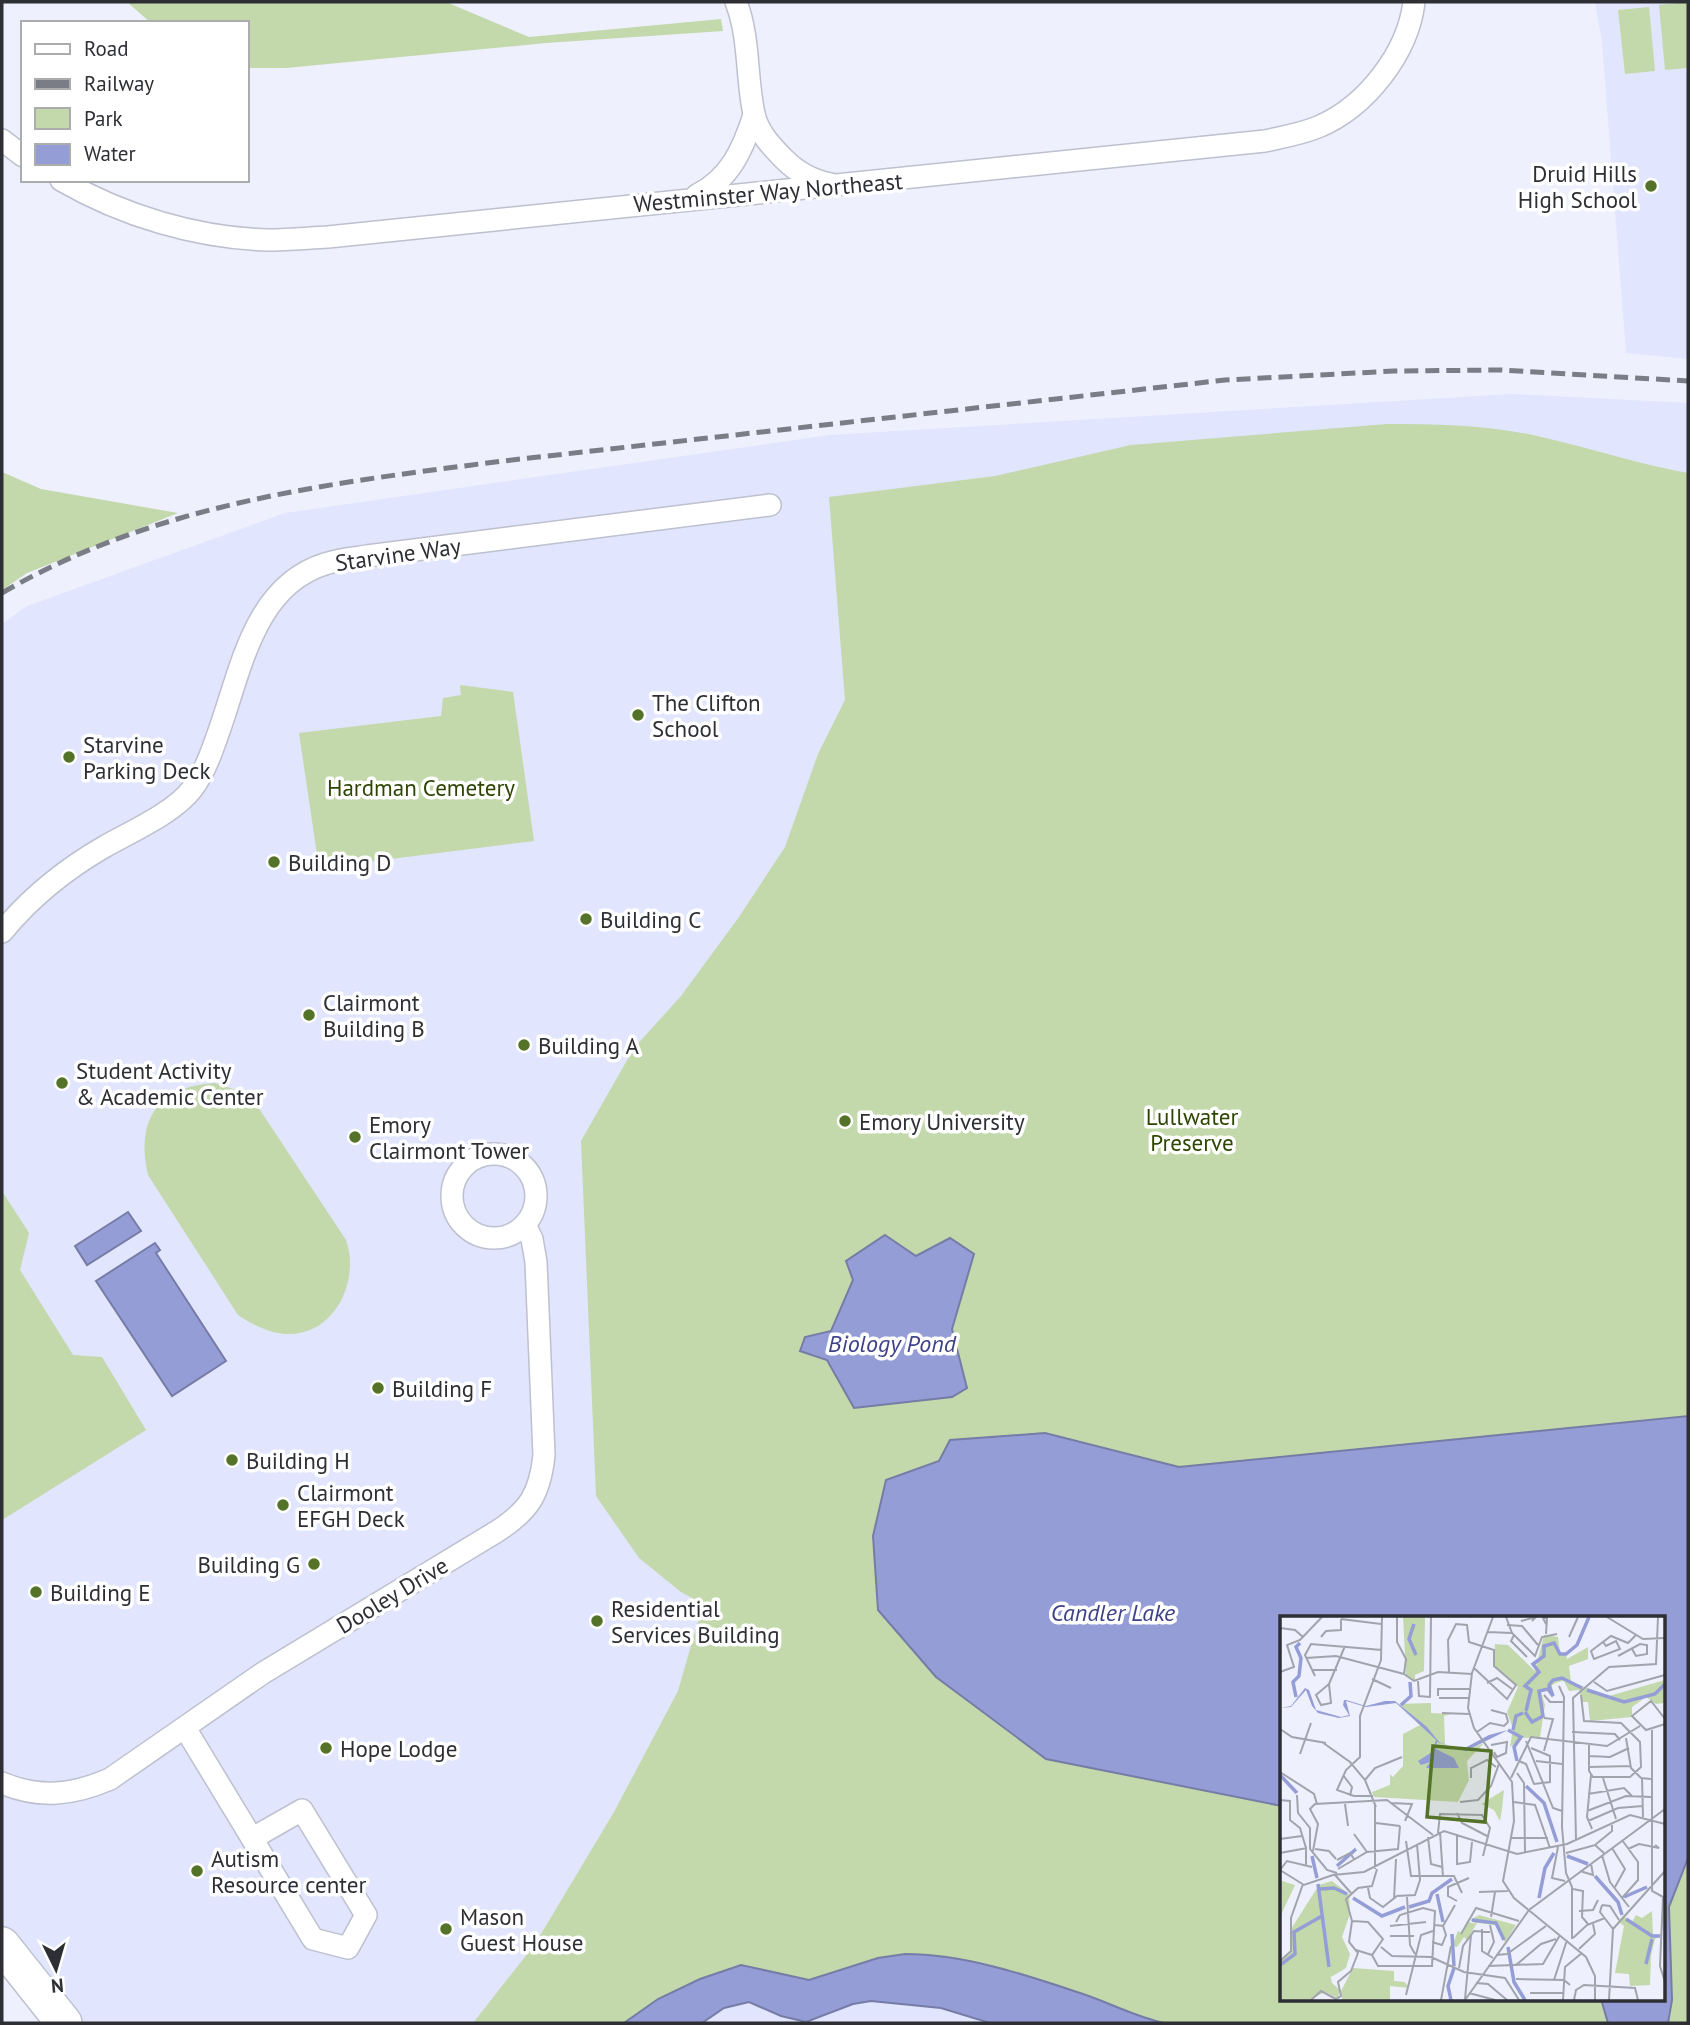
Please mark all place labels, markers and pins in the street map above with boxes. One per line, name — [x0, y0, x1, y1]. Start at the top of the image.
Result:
place label: Druid Hills High School — [1518, 159, 1637, 214]
marker: Druid Hills High School — [1643, 178, 1659, 194]
place label: The Clifton School — [652, 688, 761, 743]
marker: The Clifton School — [630, 707, 646, 723]
place label: Starvine Parking Deck — [83, 730, 210, 785]
marker: Starvine Parking Deck — [61, 749, 77, 765]
place label: Building D — [288, 848, 391, 877]
marker: Building D — [266, 854, 282, 870]
place label: Building C — [600, 905, 701, 934]
marker: Building C — [578, 911, 594, 927]
place label: Clairmont Building B — [323, 988, 425, 1043]
marker: Clairmont Building B — [301, 1007, 317, 1023]
place label: Building A — [538, 1031, 640, 1060]
marker: Building A — [516, 1037, 532, 1053]
place label: Student Activity & Academic Center — [76, 1056, 264, 1111]
marker: Student Activity & Academic Center — [54, 1075, 70, 1091]
place label: Emory University — [859, 1107, 1025, 1136]
place label: Emory Clairmont Tower — [369, 1110, 529, 1165]
marker: Emory University — [837, 1113, 853, 1129]
marker: Emory Clairmont Tower — [347, 1129, 363, 1145]
place label: Building F — [392, 1374, 492, 1403]
marker: Building F — [370, 1380, 386, 1396]
place label: Building H — [246, 1446, 350, 1475]
marker: Building H — [224, 1452, 240, 1468]
place label: Clairmont EFGH Deck — [297, 1478, 405, 1533]
marker: Clairmont EFGH Deck — [275, 1497, 291, 1513]
place label: Building G — [198, 1550, 300, 1579]
marker: Building G — [306, 1556, 322, 1572]
place label: Building E — [50, 1578, 151, 1607]
marker: Building E — [28, 1584, 44, 1600]
place label: Residential Services Building — [611, 1594, 780, 1649]
marker: Residential Services Building — [589, 1613, 605, 1629]
place label: Hope Lodge — [340, 1734, 457, 1763]
marker: Hope Lodge — [318, 1740, 334, 1756]
place label: Autism Resource center — [211, 1844, 366, 1899]
marker: Autism Resource center — [189, 1863, 205, 1879]
place label: Mason Guest House — [460, 1902, 583, 1957]
marker: Mason Guest House — [438, 1921, 454, 1937]

